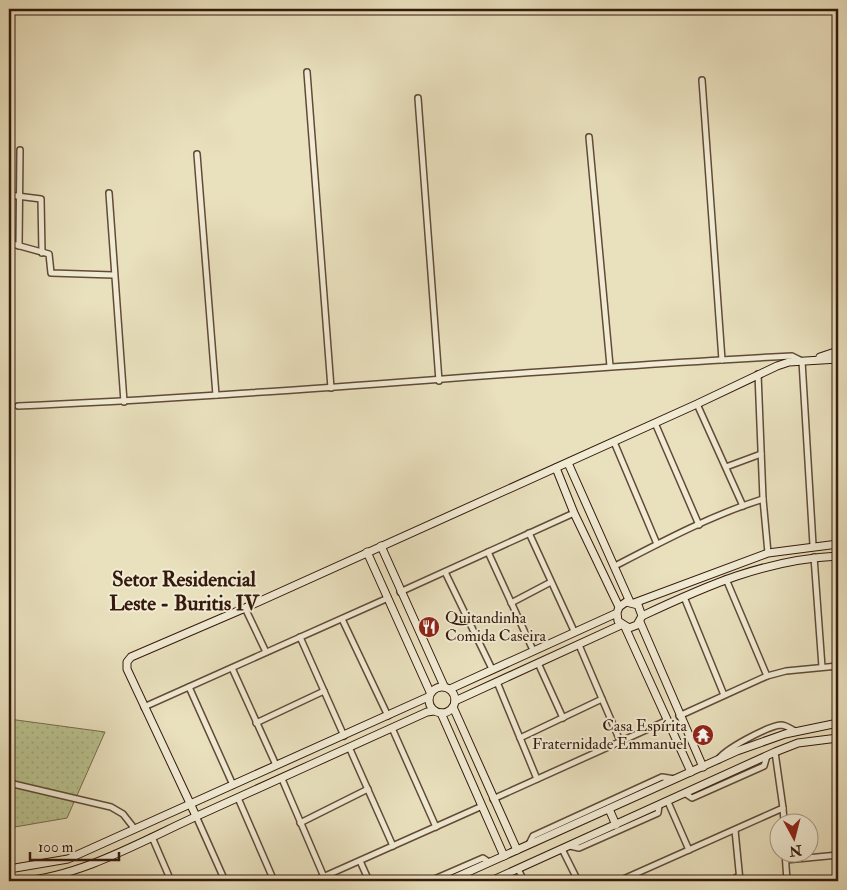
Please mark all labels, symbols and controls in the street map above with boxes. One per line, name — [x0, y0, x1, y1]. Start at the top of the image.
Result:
district label: Setor Residencial Leste - Buritis IV — [109, 566, 260, 617]
place label: Quitandinha Comida Caseira — [445, 608, 546, 646]
restaurant icon: Quitandinha Comida Caseira — [417, 615, 441, 639]
place label: Casa Espírita Fraternidade Emmanuel — [532, 716, 687, 754]
temple icon: Casa Espírita Fraternidade Emmanuel — [691, 723, 715, 747]
north arrow — [770, 812, 820, 862]
scale bar — [30, 830, 119, 862]
text: 100 m — [38, 838, 74, 857]
text: N — [788, 841, 804, 860]

